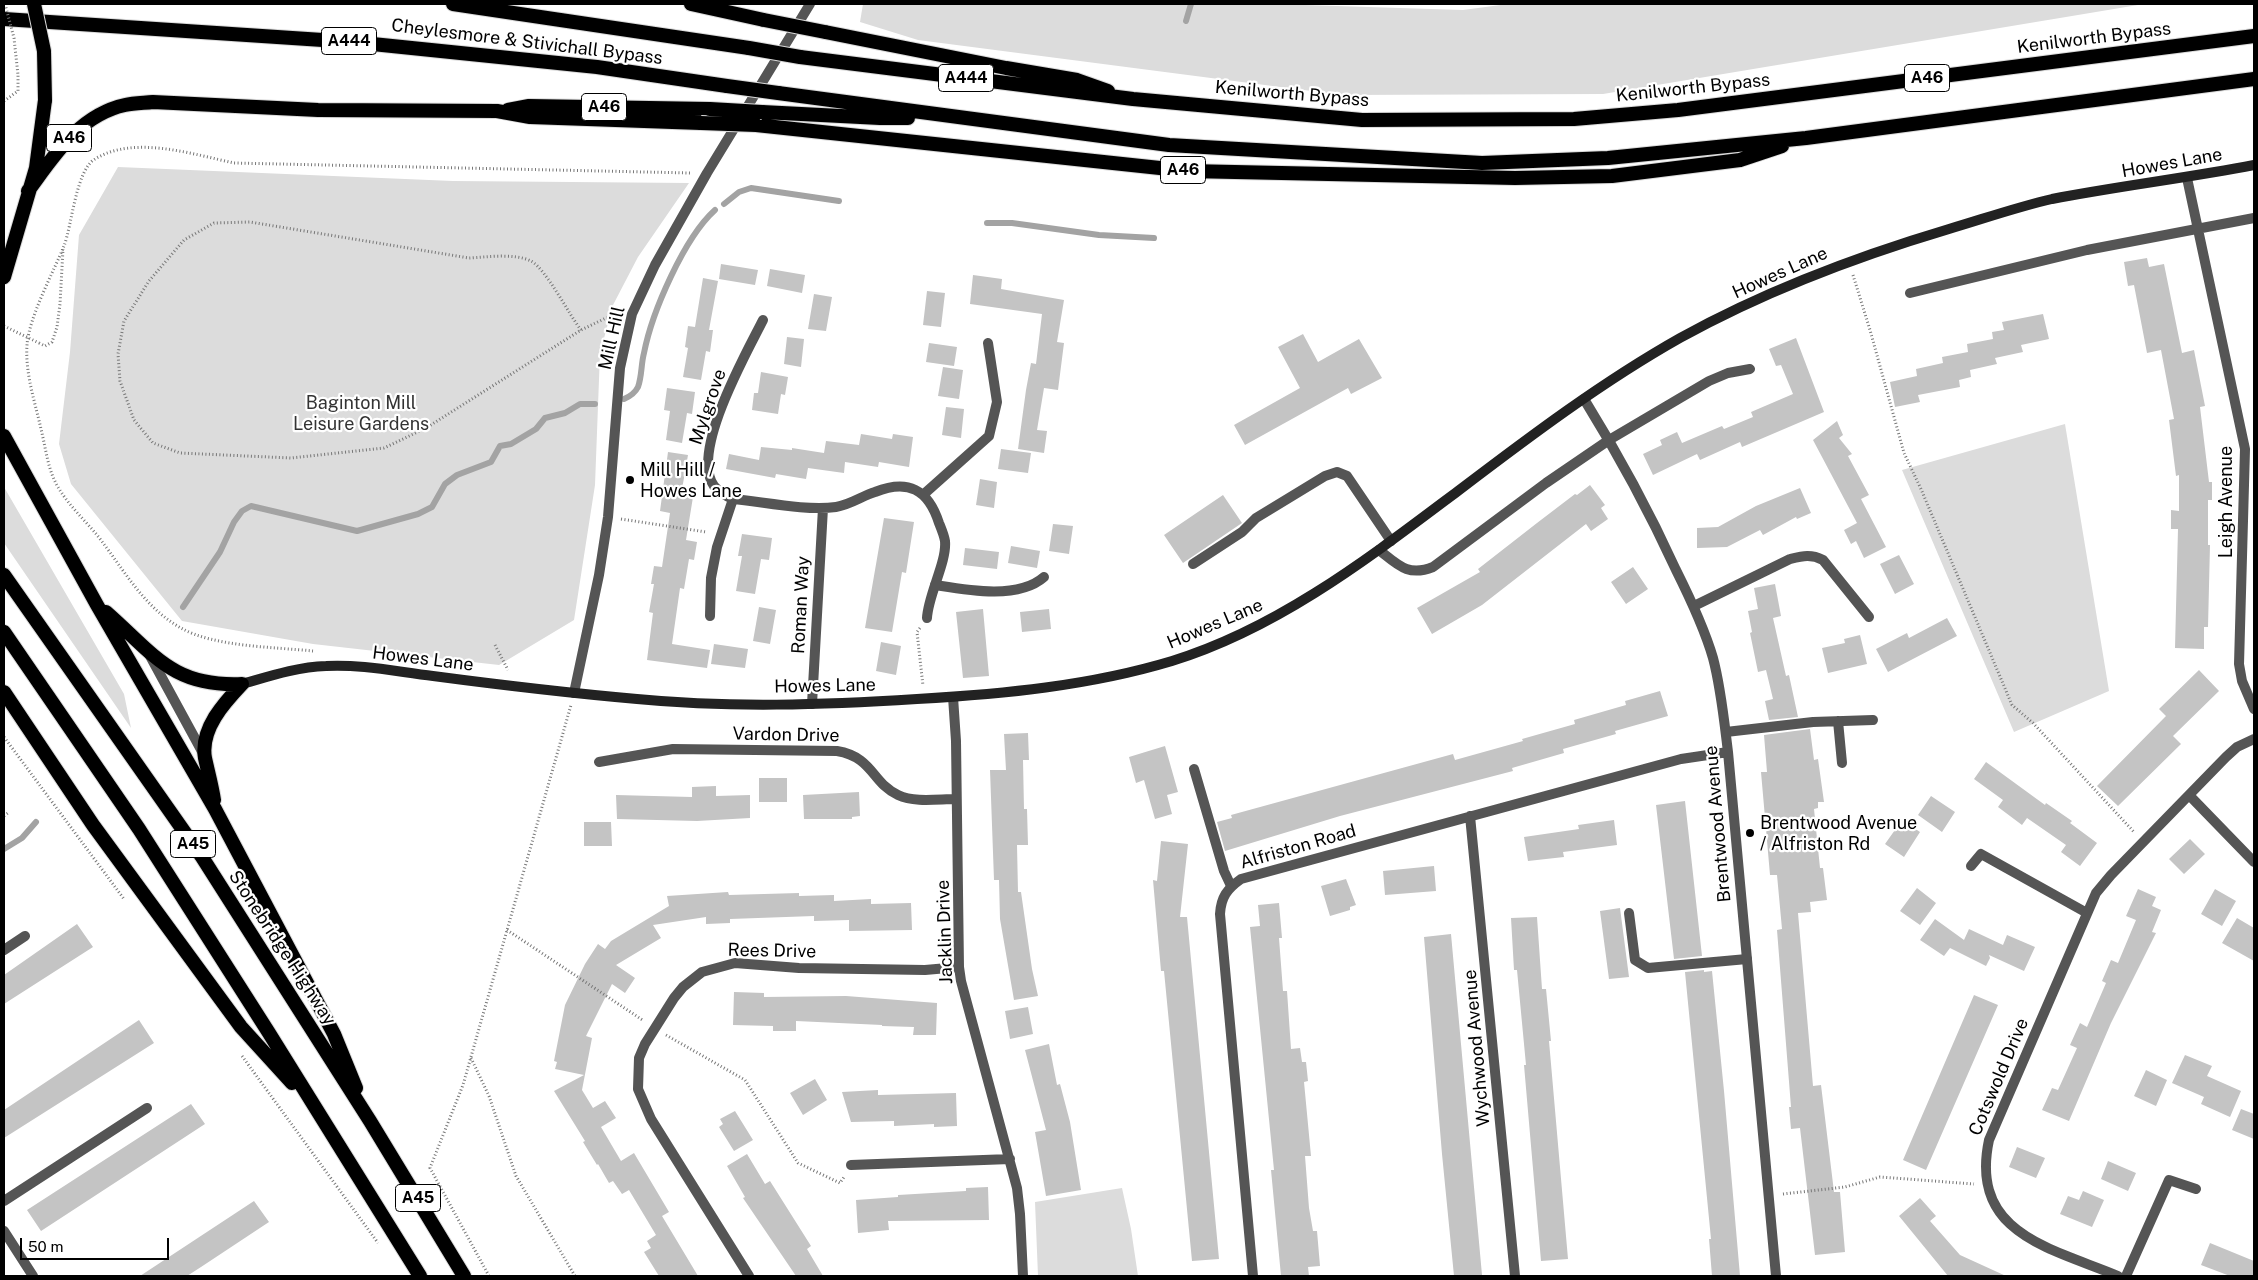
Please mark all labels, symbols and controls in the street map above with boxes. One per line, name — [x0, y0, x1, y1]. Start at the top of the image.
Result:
street label: Cheylesmore & Stivichall Bypass — [390, 15, 664, 69]
street label: Kenilworth Bypass — [2016, 18, 2172, 58]
road number: A444 — [322, 27, 376, 54]
road number: A444 — [938, 64, 994, 92]
road number: A46 — [1904, 64, 1950, 92]
street label: Kenilworth Bypass — [1615, 69, 1771, 107]
street label: Kenilworth Bypass — [1214, 76, 1370, 112]
road number: A46 — [582, 94, 626, 120]
road number: A46 — [46, 125, 92, 152]
street label: Howes Lane — [2120, 144, 2224, 182]
road number: A46 — [1160, 156, 1206, 184]
street label: Howes Lane — [1729, 242, 1831, 304]
street label: Mill Hill — [594, 304, 630, 372]
street label: Mylgrove — [685, 366, 731, 448]
park label: Baginton Mill Leisure Gardens — [293, 392, 429, 434]
street label: Leigh Avenue — [2215, 446, 2237, 558]
place label: Mill Hill / Howes Lane — [640, 459, 742, 502]
marker: Mill Hill / Howes Lane — [624, 474, 636, 486]
street label: Roman Way — [788, 556, 814, 654]
street label: Howes Lane — [1164, 594, 1266, 654]
street label: Howes Lane — [371, 642, 475, 676]
street label: Howes Lane — [774, 674, 876, 698]
street label: Vardon Drive — [732, 723, 840, 747]
street label: Brentwood Avenue — [1700, 745, 1736, 903]
place label: Brentwood Avenue / Alfriston Rd — [1760, 812, 1917, 854]
street label: Alfriston Road — [1238, 820, 1358, 874]
marker: Brentwood Avenue / Alfriston Rd — [1744, 827, 1756, 839]
road number: A45 — [170, 831, 216, 858]
street label: Stonebridge Highway — [224, 867, 340, 1029]
street label: Jacklin Drive — [932, 879, 958, 985]
street label: Rees Drive — [727, 939, 817, 963]
street label: Wychwood Avenue — [1459, 969, 1495, 1127]
street label: Cotswold Drive — [1965, 1015, 2033, 1139]
road number: A45 — [396, 1184, 440, 1212]
scale bar — [22, 1228, 171, 1260]
text: 50 m — [28, 1238, 63, 1255]

